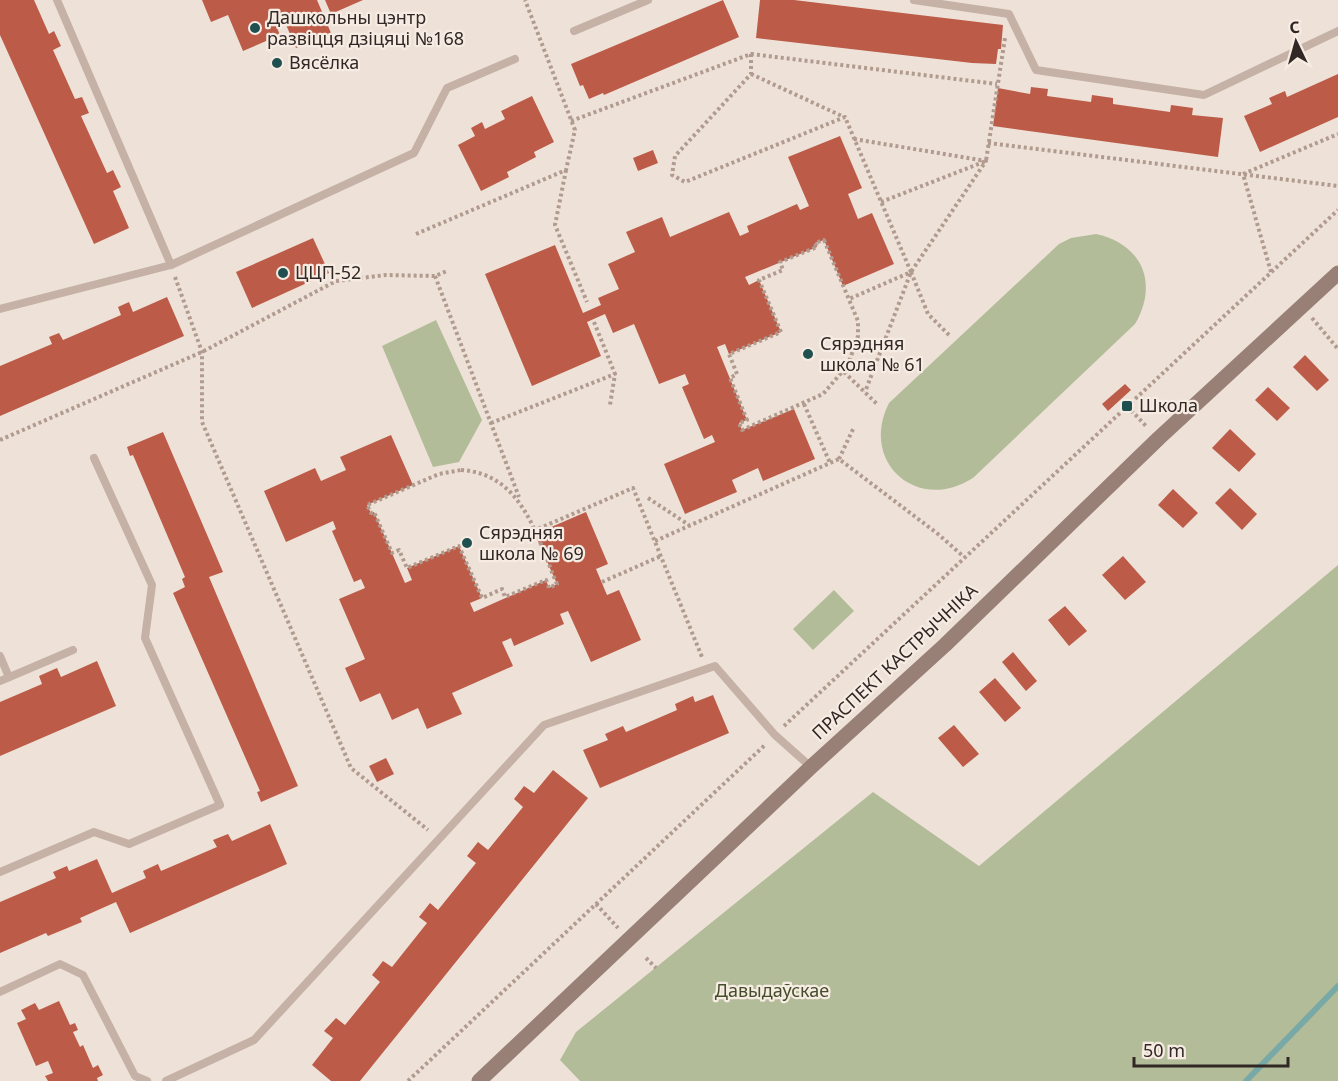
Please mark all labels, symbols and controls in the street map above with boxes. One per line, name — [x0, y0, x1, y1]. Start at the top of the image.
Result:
place label: Дашкольны цэнтр развіцця дзіцяці №168 — [267, 5, 464, 50]
north arrow — [1266, 12, 1326, 72]
text: С — [1289, 16, 1301, 38]
marker: Дашкольны цэнтр развіцця дзіцяці №168 — [248, 21, 262, 35]
place label: Вясёлка — [289, 50, 359, 74]
marker: Вясёлка — [270, 56, 284, 70]
place label: ЦЦП-52 — [295, 260, 361, 284]
marker: ЦЦП-52 — [276, 266, 290, 280]
place label: Сярэдняя школа № 61 — [820, 331, 925, 376]
marker: Сярэдняя школа № 61 — [801, 347, 815, 361]
place label: Школа — [1139, 393, 1198, 417]
marker: Школа — [1120, 399, 1134, 413]
place label: Сярэдняя школа № 69 — [479, 520, 584, 565]
marker: Сярэдняя школа № 69 — [460, 536, 474, 550]
street label: ПРАСПЕКТ КАСТРЫЧНІКА — [806, 578, 983, 745]
park label: Давыдаўскае — [715, 978, 829, 1002]
scale bar — [1134, 1030, 1288, 1068]
text: 50 m — [1143, 1038, 1185, 1062]

